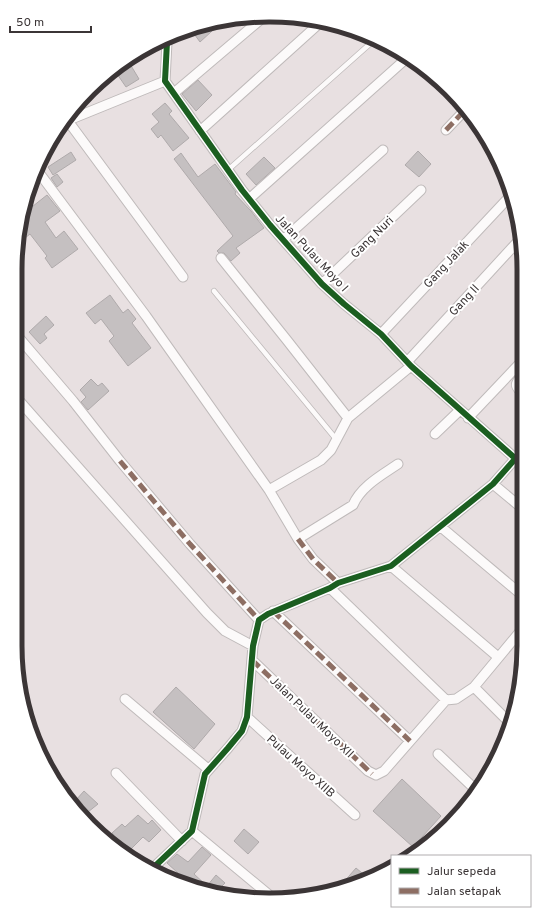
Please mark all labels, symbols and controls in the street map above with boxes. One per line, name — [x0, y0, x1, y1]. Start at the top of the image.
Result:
scale bar — [10, 8, 91, 34]
text: 50 m — [16, 15, 44, 31]
street label: Jalan Pulau Moyo I — [271, 211, 351, 296]
street label: Gang Nuri — [348, 213, 398, 262]
street label: Gang Jalak — [420, 237, 473, 292]
street label: Gang II — [446, 281, 484, 320]
street label: Jalan Pulau Moyo XII — [266, 673, 357, 762]
street label: Pulau Moyo XIIB — [263, 732, 338, 802]
legend — [391, 855, 531, 907]
text: Jalur sepeda — [427, 864, 496, 880]
text: Jalan setapak — [427, 884, 501, 900]

